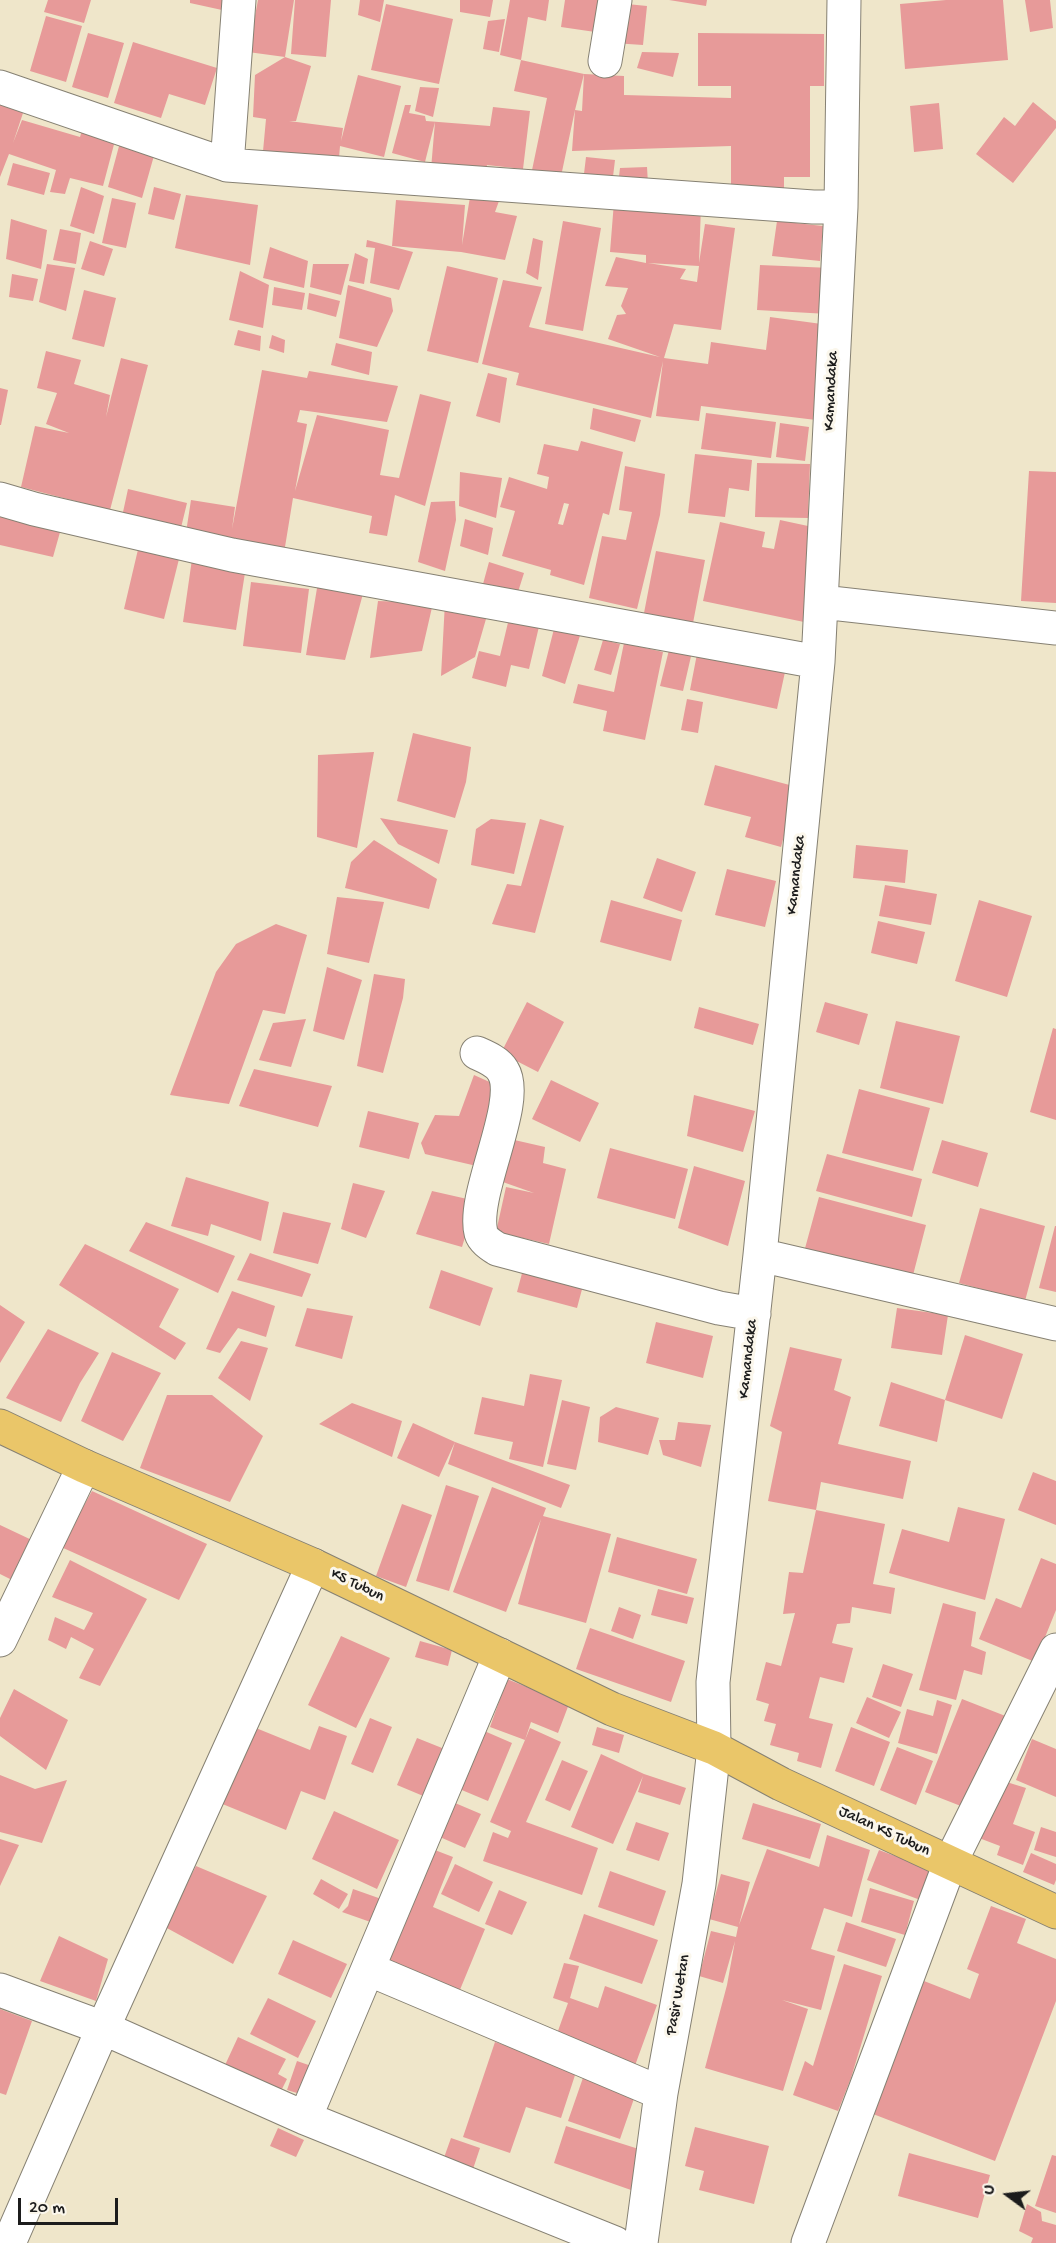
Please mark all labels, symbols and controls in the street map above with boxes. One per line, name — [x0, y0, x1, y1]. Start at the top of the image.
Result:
street label: Kamandaka — [820, 351, 844, 431]
street label: Kamandaka — [783, 834, 811, 916]
street label: Kamandaka — [735, 1318, 763, 1400]
street label: KS Tubun — [327, 1565, 387, 1607]
street label: Jalan KS Tubun — [835, 1803, 933, 1861]
street label: Pasir Wetan — [662, 1953, 696, 2037]
north arrow — [978, 2165, 1038, 2225]
text: U — [980, 2183, 1000, 2197]
scale bar — [21, 2186, 122, 2224]
text: 20 m — [29, 2198, 65, 2219]

